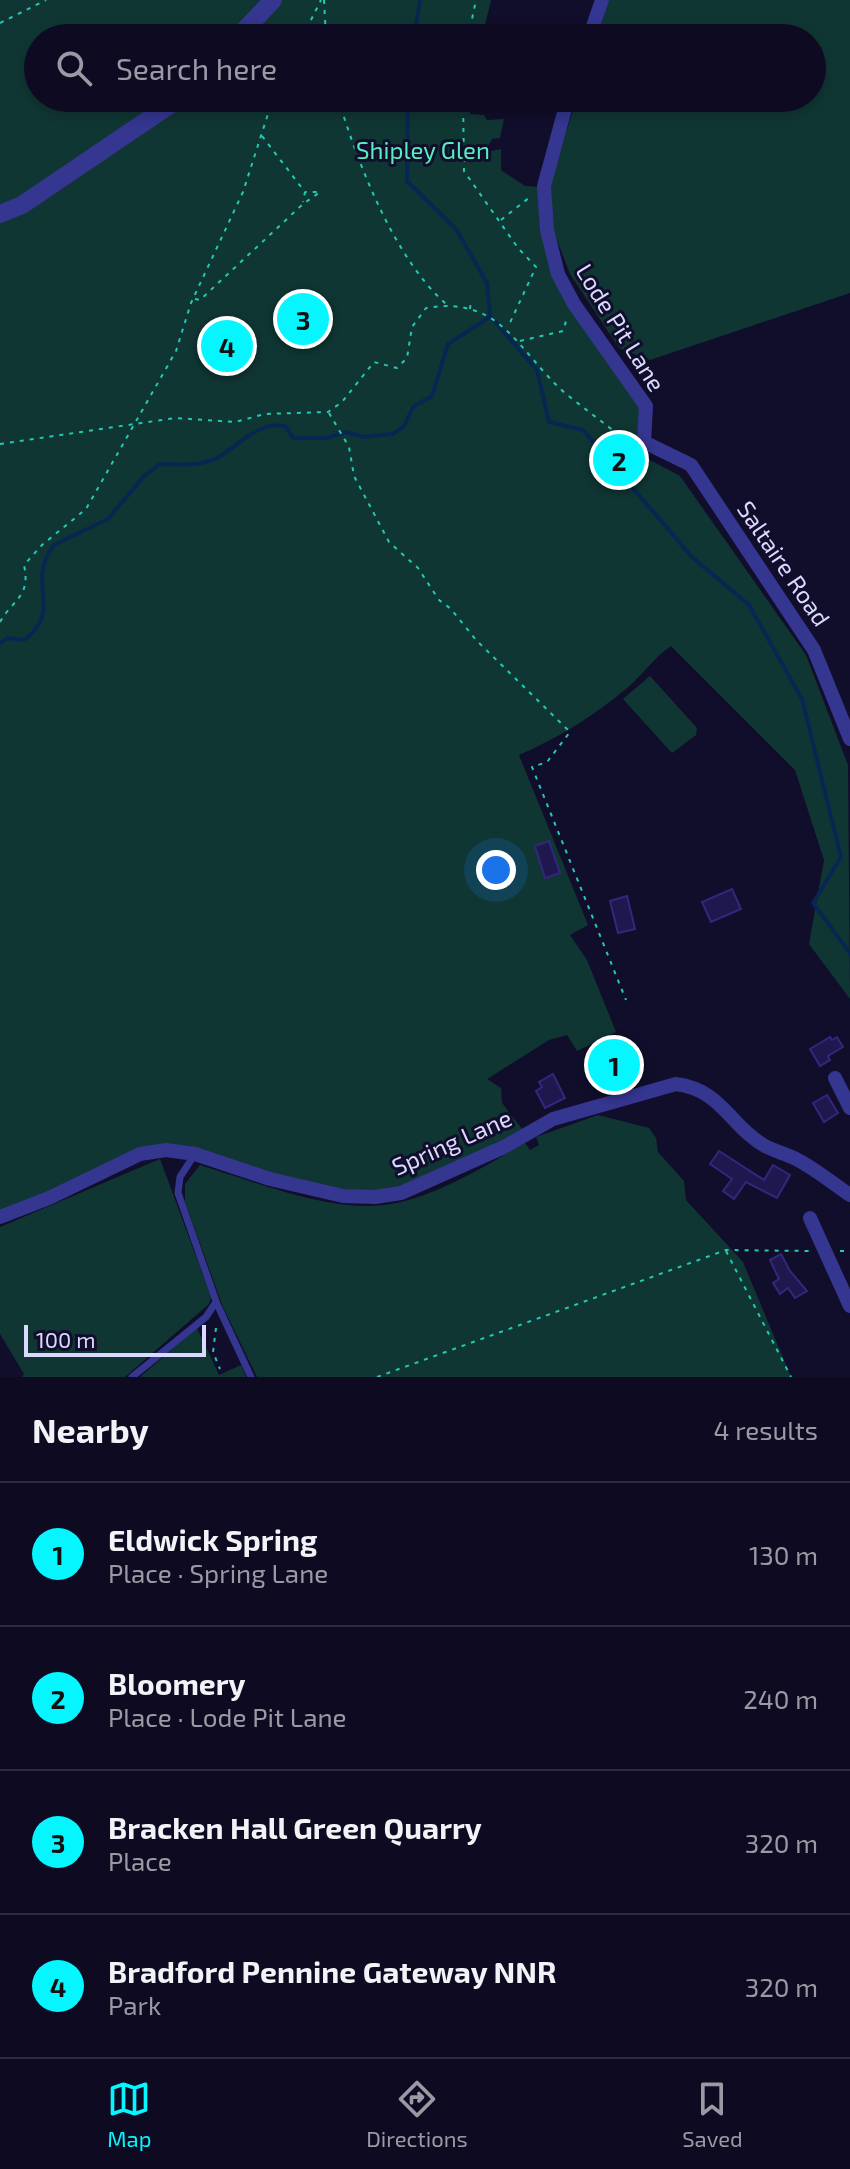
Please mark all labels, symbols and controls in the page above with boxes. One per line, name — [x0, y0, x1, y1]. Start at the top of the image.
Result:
search box — [24, 24, 826, 112]
icon: search — [52, 46, 96, 90]
text: Search here — [116, 50, 277, 86]
park label: Shipley Glen — [356, 135, 490, 164]
street label: Lode Pit Lane — [571, 258, 672, 396]
pin: 3 — [277, 289, 329, 349]
pin: 4 — [201, 316, 253, 376]
pin: 2 — [593, 430, 645, 490]
street label: Saltaire Road — [732, 495, 837, 631]
your location — [476, 850, 516, 890]
pin: 1 — [588, 1035, 640, 1095]
street label: Spring Lane — [387, 1102, 516, 1181]
scale bar — [24, 1321, 206, 1357]
text: 100 m — [36, 1326, 95, 1352]
text: Nearby — [32, 1409, 149, 1450]
text: 4 results — [713, 1414, 818, 1445]
text: Eldwick Spring — [108, 1521, 317, 1557]
text: 1 — [52, 1539, 64, 1570]
text: 130 m — [749, 1539, 818, 1570]
text: Place · Spring Lane — [108, 1557, 328, 1588]
text: Bloomery — [108, 1665, 246, 1701]
text: 2 — [50, 1683, 66, 1714]
text: 240 m — [743, 1683, 818, 1714]
text: Place · Lode Pit Lane — [108, 1701, 346, 1732]
text: Bracken Hall Green Quarry — [108, 1809, 482, 1845]
text: 3 — [51, 1827, 65, 1858]
text: 320 m — [745, 1827, 818, 1858]
text: Place — [108, 1845, 172, 1876]
text: Bradford Pennine Gateway NNR — [108, 1953, 556, 1989]
text: 4 — [50, 1971, 66, 2002]
text: 320 m — [745, 1971, 818, 2002]
text: Park — [108, 1989, 161, 2020]
tab: Map — [107, 2077, 151, 2151]
tab: Directions — [366, 2077, 468, 2151]
tab: Saved — [682, 2077, 743, 2151]

